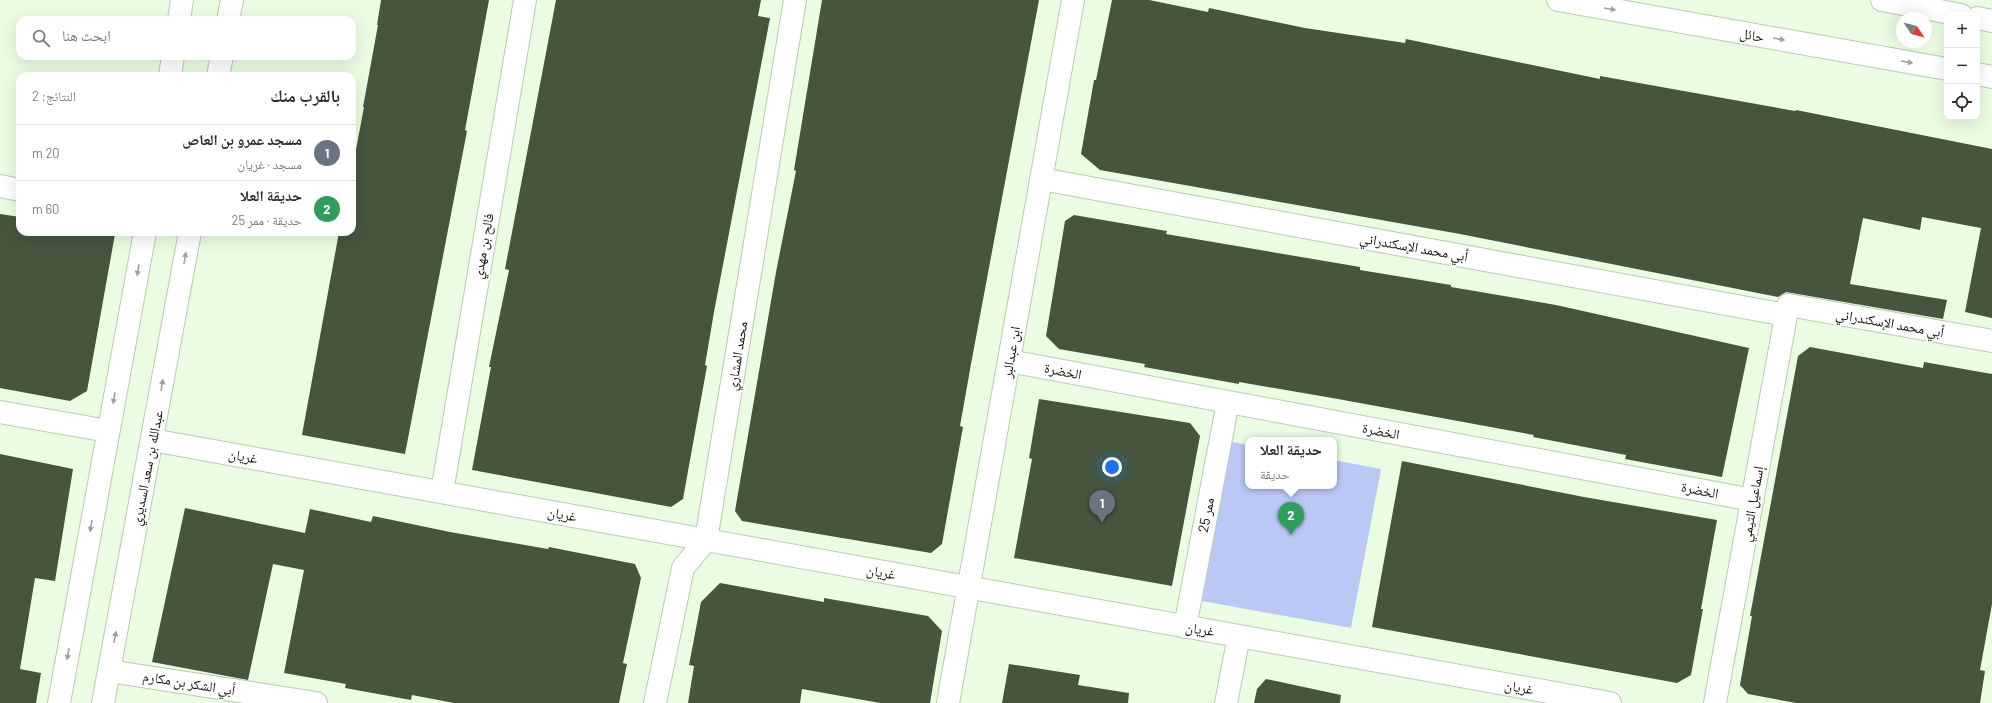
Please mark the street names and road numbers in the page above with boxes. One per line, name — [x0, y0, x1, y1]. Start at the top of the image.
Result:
street label: حائل — [1738, 24, 1766, 46]
street label: فالح بن مهدي — [468, 212, 500, 281]
street label: أبي محمد الإسكندراني — [1358, 229, 1470, 268]
street label: أبي محمد الإسكندراني — [1834, 305, 1946, 344]
street label: محمد المشاري — [723, 320, 754, 392]
street label: ابن عبدالبر — [997, 325, 1024, 380]
street label: الخضرة — [1043, 359, 1083, 383]
street label: عبدالله بن سعد السديري — [127, 409, 170, 528]
street label: الخضرة — [1361, 419, 1401, 443]
street label: غريان — [227, 445, 259, 467]
street label: إسماعيل التيمي — [1736, 465, 1770, 544]
street label: الخضرة — [1680, 478, 1720, 502]
street label: ممر 25 — [1194, 496, 1218, 534]
street label: غريان — [546, 503, 578, 525]
street label: غريان — [865, 561, 897, 583]
street label: غريان — [1184, 618, 1216, 640]
street label: أبي الشكر بن مكارم — [141, 667, 237, 702]
street label: غريان — [1503, 676, 1535, 698]

